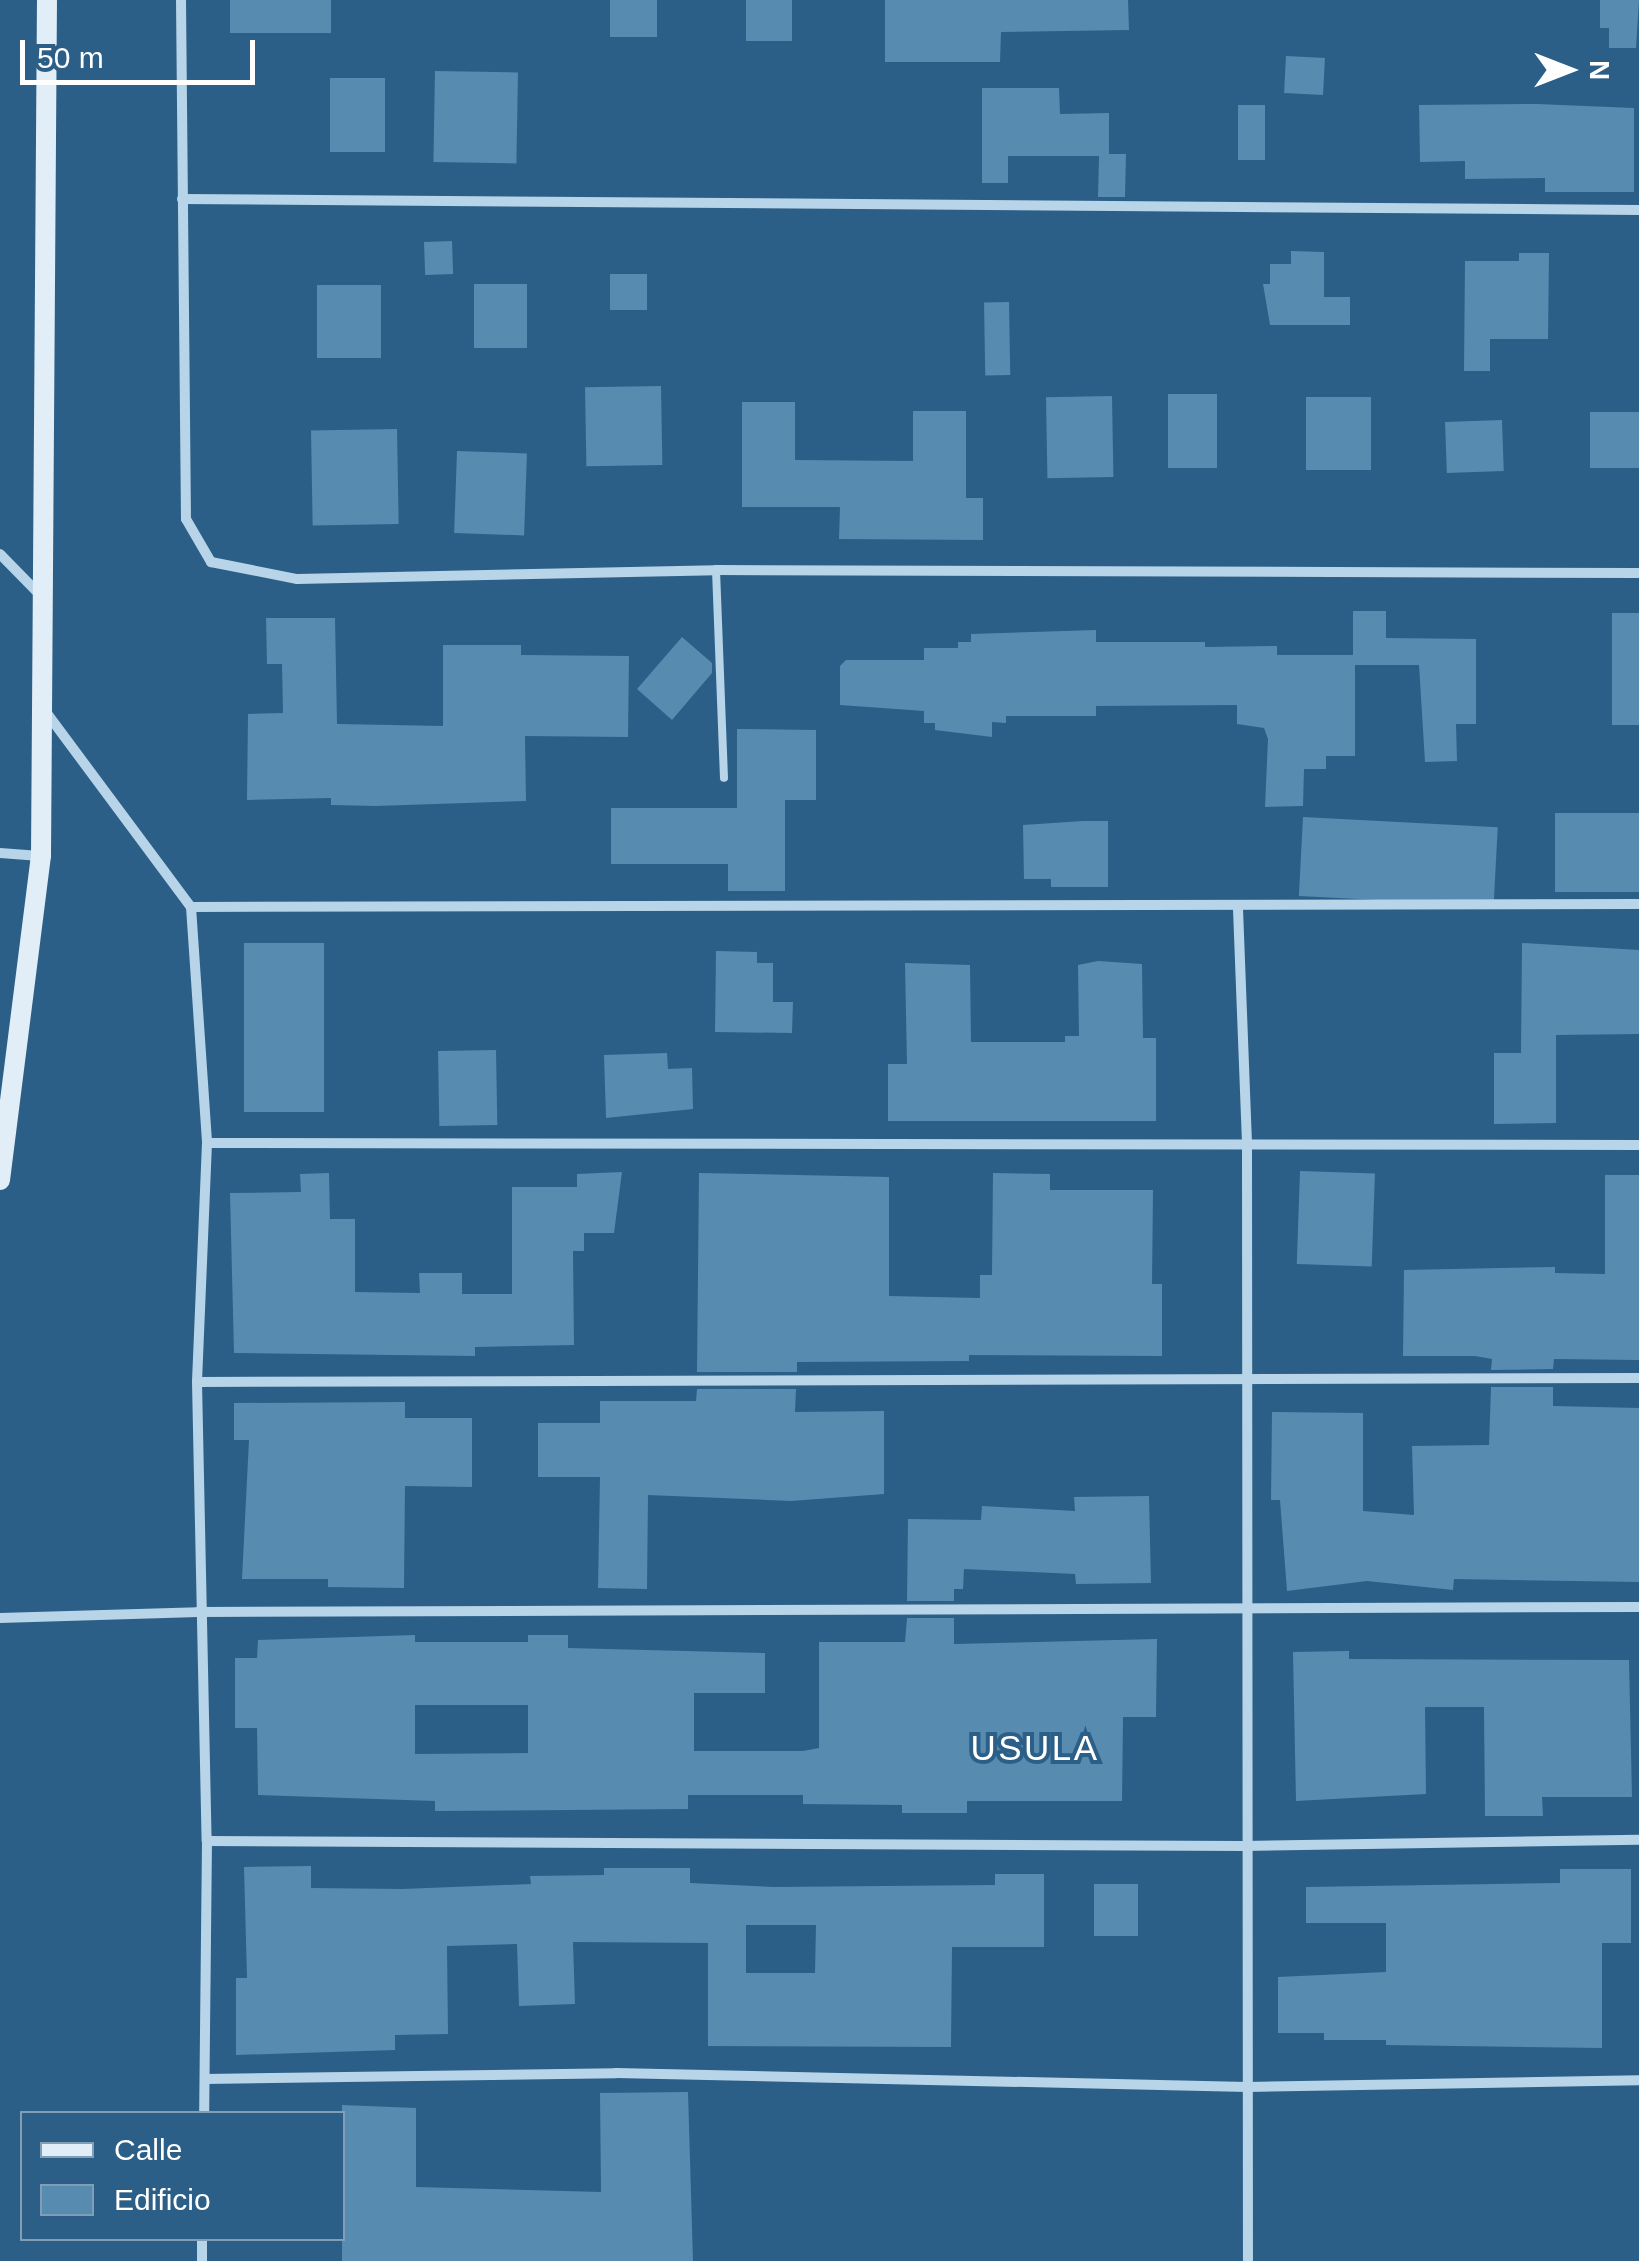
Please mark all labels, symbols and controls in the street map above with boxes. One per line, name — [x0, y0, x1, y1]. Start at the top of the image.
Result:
scale bar — [25, 20, 260, 82]
north arrow — [1519, 20, 1619, 120]
text: 50 m — [37, 41, 104, 74]
text: N — [1584, 60, 1615, 80]
district label: USULA — [970, 1727, 1100, 1769]
legend — [20, 2111, 345, 2241]
text: Calle — [114, 2133, 182, 2166]
text: Edificio — [114, 2183, 211, 2216]

